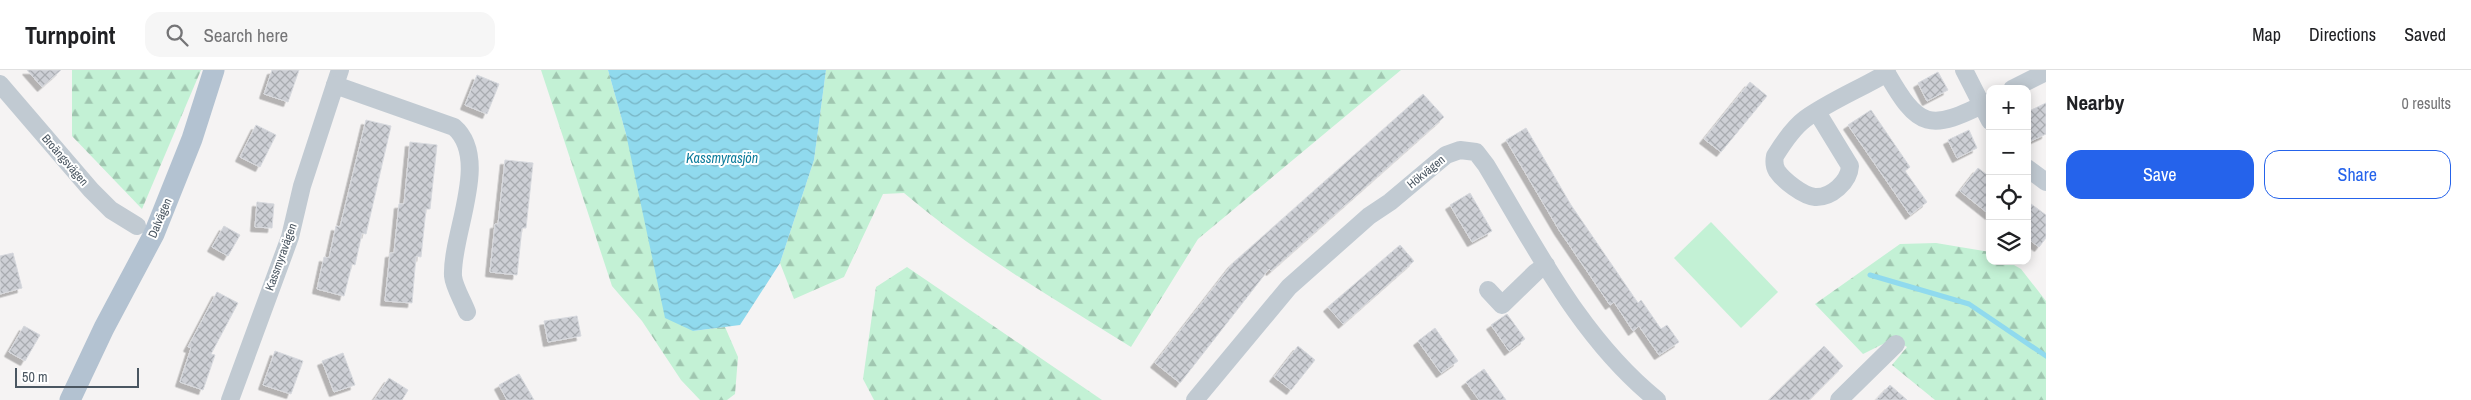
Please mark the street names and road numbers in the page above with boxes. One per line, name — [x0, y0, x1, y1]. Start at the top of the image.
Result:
street label: Broängsvägen — [38, 131, 92, 189]
street label: Hökvägen — [1404, 152, 1448, 192]
street label: Dalvägen — [145, 196, 175, 240]
street label: Kassmyravägen — [261, 221, 301, 293]

